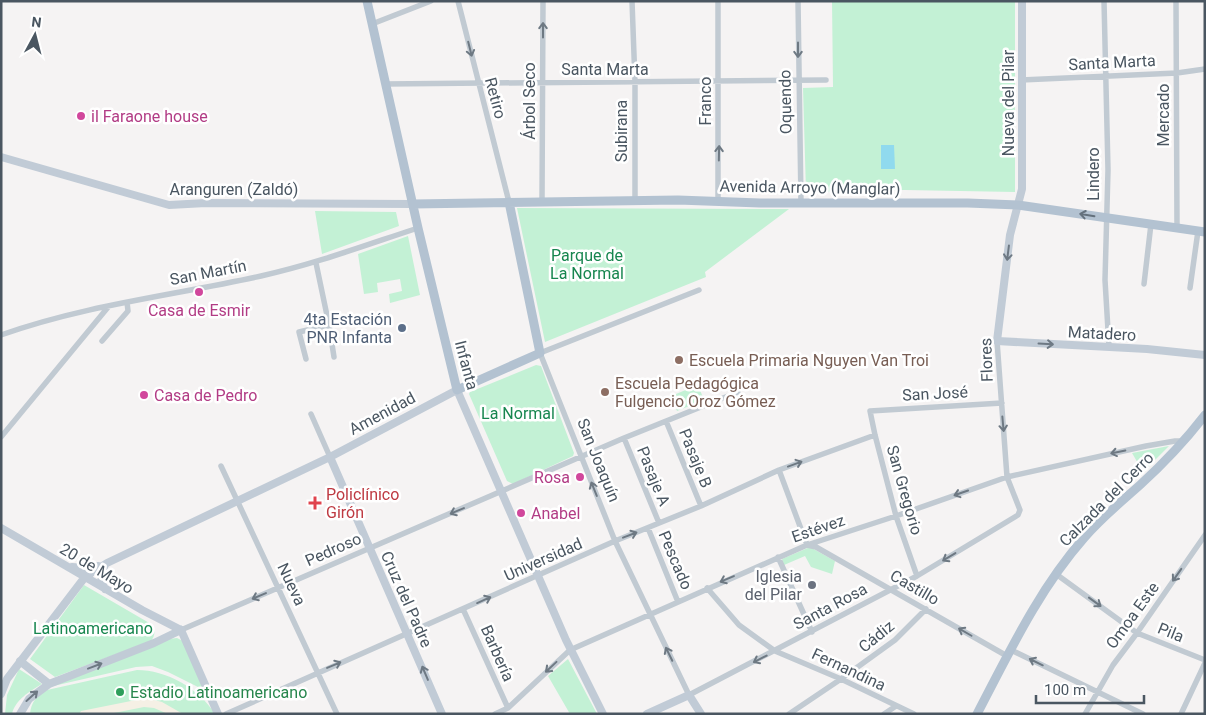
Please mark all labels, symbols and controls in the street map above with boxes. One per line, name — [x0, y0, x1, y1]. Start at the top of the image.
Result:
north arrow — [10, 10, 60, 60]
text: N — [31, 14, 42, 31]
one-way arrow — [538, 22, 548, 38]
one-way arrow — [465, 40, 475, 56]
one-way arrow — [793, 42, 803, 58]
street label: Nueva del Pilar — [999, 49, 1018, 156]
street label: Santa Marta — [1068, 51, 1156, 74]
street label: Santa Marta — [561, 60, 649, 79]
street label: Árbol Seco — [520, 62, 539, 140]
street label: Oquendo — [775, 70, 796, 134]
street label: Retiro — [481, 75, 510, 121]
street label: Franco — [696, 77, 715, 125]
street label: Mercado — [1154, 84, 1173, 146]
street label: Subirana — [612, 100, 631, 162]
place label: il Faraone house — [91, 107, 208, 126]
marker: il Faraone house — [75, 110, 87, 122]
one-way arrow — [714, 145, 723, 161]
street label: Lindero — [1084, 147, 1103, 201]
street label: Avenida Arroyo (Manglar) — [719, 176, 901, 199]
street label: Aranguren (Zaldó) — [170, 180, 298, 199]
one-way arrow — [1080, 209, 1096, 219]
one-way arrow — [1002, 244, 1012, 260]
park label: Parque de La Normal — [550, 246, 624, 283]
street label: San Martín — [168, 256, 248, 289]
marker: Casa de Esmir — [193, 286, 205, 298]
place label: Casa de Esmir — [148, 301, 251, 320]
place label: 4ta Estación PNR Infanta — [304, 310, 392, 347]
marker: 4ta Estación PNR Infanta — [396, 322, 408, 334]
street label: Matadero — [1067, 322, 1137, 345]
street label: Infanta — [451, 338, 482, 392]
street label: Flores — [976, 338, 997, 382]
one-way arrow — [1037, 339, 1053, 348]
place label: Escuela Primaria Nguyen Van Troi — [689, 351, 929, 370]
marker: Escuela Primaria Nguyen Van Troi — [673, 354, 685, 366]
place label: Escuela Pedagógica Fulgencio Oroz Gómez — [615, 374, 776, 411]
street label: San José — [902, 382, 968, 405]
place label: Casa de Pedro — [154, 386, 257, 405]
marker: Escuela Pedagógica Fulgencio Oroz Gómez — [599, 386, 611, 398]
street label: Amenidad — [346, 388, 419, 439]
marker: Casa de Pedro — [138, 389, 150, 401]
park label: La Normal — [481, 404, 555, 423]
street label: San Joaquín — [573, 416, 624, 505]
one-way arrow — [999, 416, 1008, 432]
street label: Pasaje B — [675, 426, 716, 490]
street label: San Gregorio — [883, 443, 926, 537]
street label: Pasaje A — [633, 444, 674, 509]
street label: Calzada del Cerro — [1055, 448, 1157, 550]
one-way arrow — [1111, 448, 1127, 458]
one-way arrow — [787, 459, 802, 468]
place label: Rosa — [534, 468, 570, 487]
marker: Rosa — [574, 471, 586, 483]
one-way arrow — [589, 482, 598, 498]
place label: Policlínico Girón — [326, 485, 399, 522]
one-way arrow — [954, 489, 969, 498]
marker: Policlínico Girón — [308, 496, 322, 510]
place label: Anabel — [531, 504, 580, 523]
one-way arrow — [450, 507, 465, 516]
marker: Anabel — [515, 507, 527, 519]
street label: Estévez — [789, 511, 847, 546]
street label: Pescado — [655, 528, 696, 592]
street label: Pedroso — [302, 529, 364, 570]
one-way arrow — [622, 530, 637, 539]
street label: Universidad — [501, 534, 585, 585]
street label: 20 de Mayo — [56, 539, 137, 598]
street label: Cruz del Padre — [377, 548, 436, 650]
one-way arrow — [942, 552, 956, 562]
street label: Nueva — [273, 560, 310, 609]
street label: Castillo — [887, 566, 943, 609]
place label: Iglesia del Pilar — [745, 567, 803, 604]
one-way arrow — [1172, 568, 1182, 582]
one-way arrow — [720, 575, 735, 585]
street label: Omoa Este — [1102, 578, 1163, 652]
street label: Santa Rosa — [790, 579, 870, 634]
marker: Iglesia del Pilar — [806, 579, 818, 591]
one-way arrow — [252, 592, 267, 602]
one-way arrow — [476, 594, 491, 604]
one-way arrow — [1088, 597, 1102, 607]
street label: Cádiz — [855, 616, 898, 656]
park label: Latinoamericano — [33, 619, 153, 638]
street label: Pila — [1155, 619, 1187, 646]
street label: Barbería — [477, 622, 518, 684]
one-way arrow — [958, 626, 973, 636]
street label: Fernandina — [809, 644, 889, 695]
one-way arrow — [664, 647, 674, 662]
one-way arrow — [752, 654, 767, 664]
one-way arrow — [1028, 657, 1043, 667]
one-way arrow — [326, 659, 341, 669]
one-way arrow — [87, 661, 102, 670]
one-way arrow — [545, 661, 558, 673]
one-way arrow — [419, 666, 429, 681]
scale bar — [1036, 672, 1144, 704]
text: 100 m — [1044, 681, 1086, 699]
place label: Estadio Latinoamericano — [130, 683, 307, 702]
marker: Estadio Latinoamericano — [114, 686, 126, 698]
one-way arrow — [25, 691, 38, 702]

